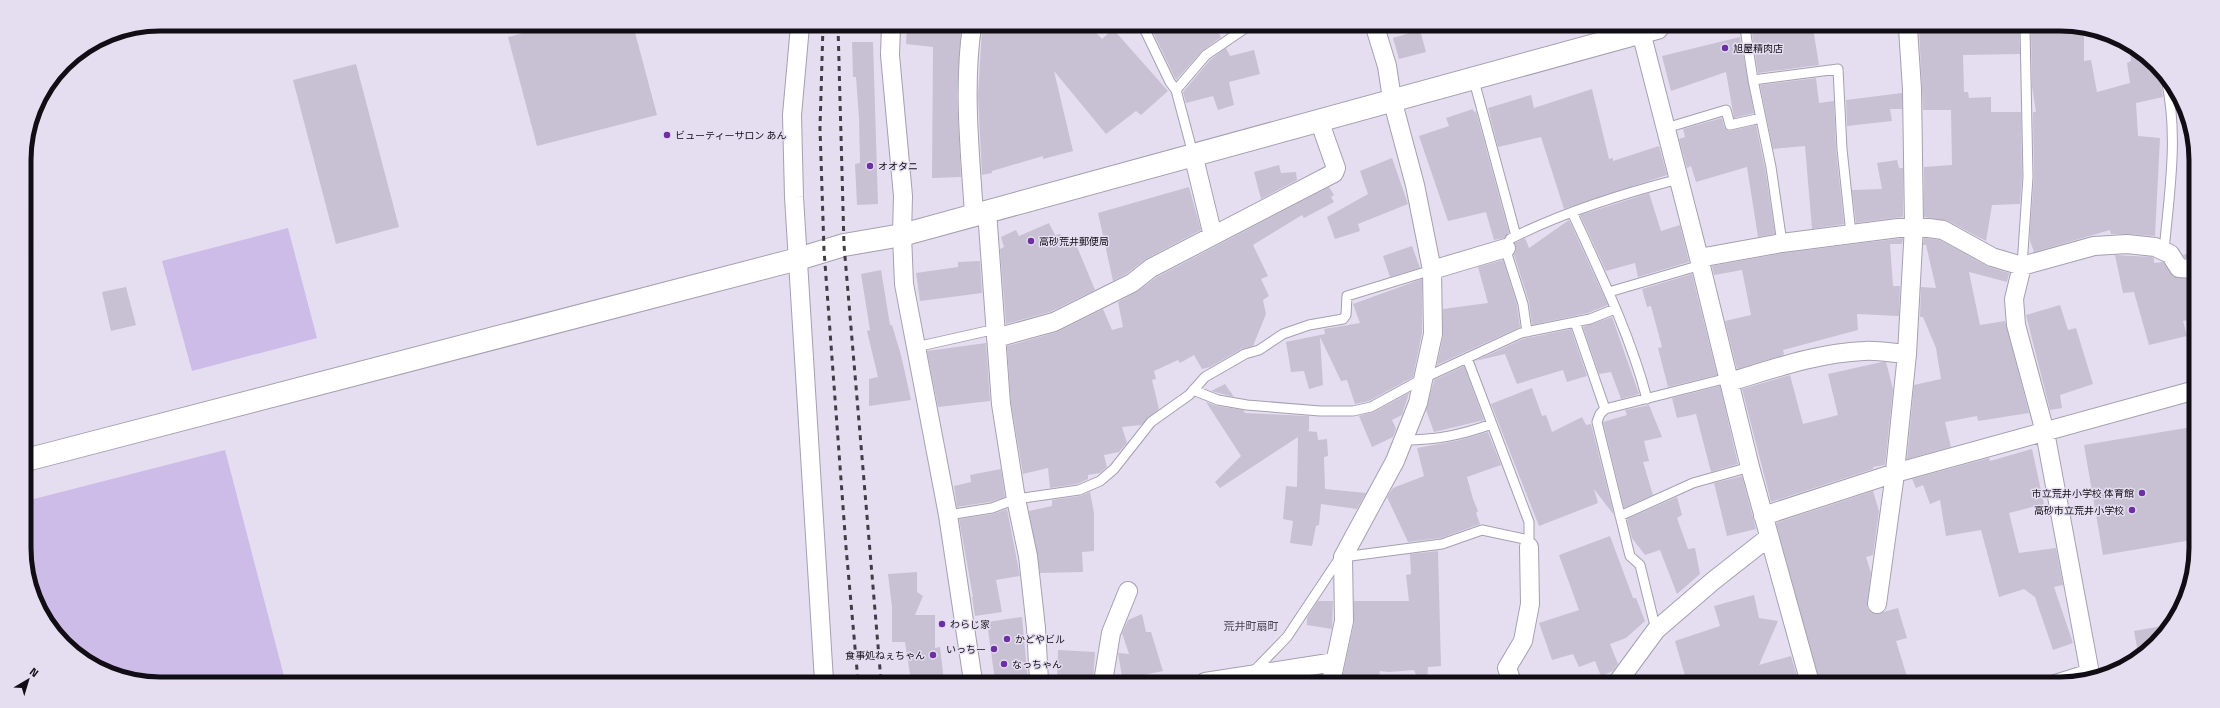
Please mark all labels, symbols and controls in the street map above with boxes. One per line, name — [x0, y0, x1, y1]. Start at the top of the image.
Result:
place label: 旭屋精肉店 — [1733, 41, 1783, 56]
marker: 旭屋精肉店 — [1720, 43, 1730, 53]
place label: ビューティーサロン あん — [675, 128, 786, 143]
marker: ビューティーサロン あん — [662, 130, 672, 140]
place label: オオタニ — [878, 159, 918, 174]
marker: オオタニ — [865, 161, 875, 171]
place label: 高砂荒井郵便局 — [1039, 234, 1109, 249]
marker: 高砂荒井郵便局 — [1026, 236, 1036, 246]
place label: 市立荒井小学校 体育館 — [2032, 486, 2134, 501]
marker: 市立荒井小学校 体育館 — [2137, 488, 2147, 498]
place label: 高砂市立荒井小学校 — [2034, 503, 2124, 518]
marker: 高砂市立荒井小学校 — [2127, 505, 2137, 515]
place label: わらじ家 — [950, 617, 990, 632]
district label: 荒井町扇町 — [1224, 618, 1279, 634]
marker: わらじ家 — [937, 619, 947, 629]
place label: かどやビル — [1015, 632, 1065, 647]
marker: かどやビル — [1002, 634, 1012, 644]
place label: いっちー — [946, 642, 986, 657]
marker: いっちー — [989, 644, 999, 654]
place label: 食事処ねぇちゃん — [845, 648, 925, 663]
marker: 食事処ねぇちゃん — [928, 650, 938, 660]
place label: なっちゃん — [1012, 657, 1062, 672]
marker: なっちゃん — [999, 659, 1009, 669]
north arrow — [8, 660, 48, 700]
text: N — [26, 663, 42, 681]

